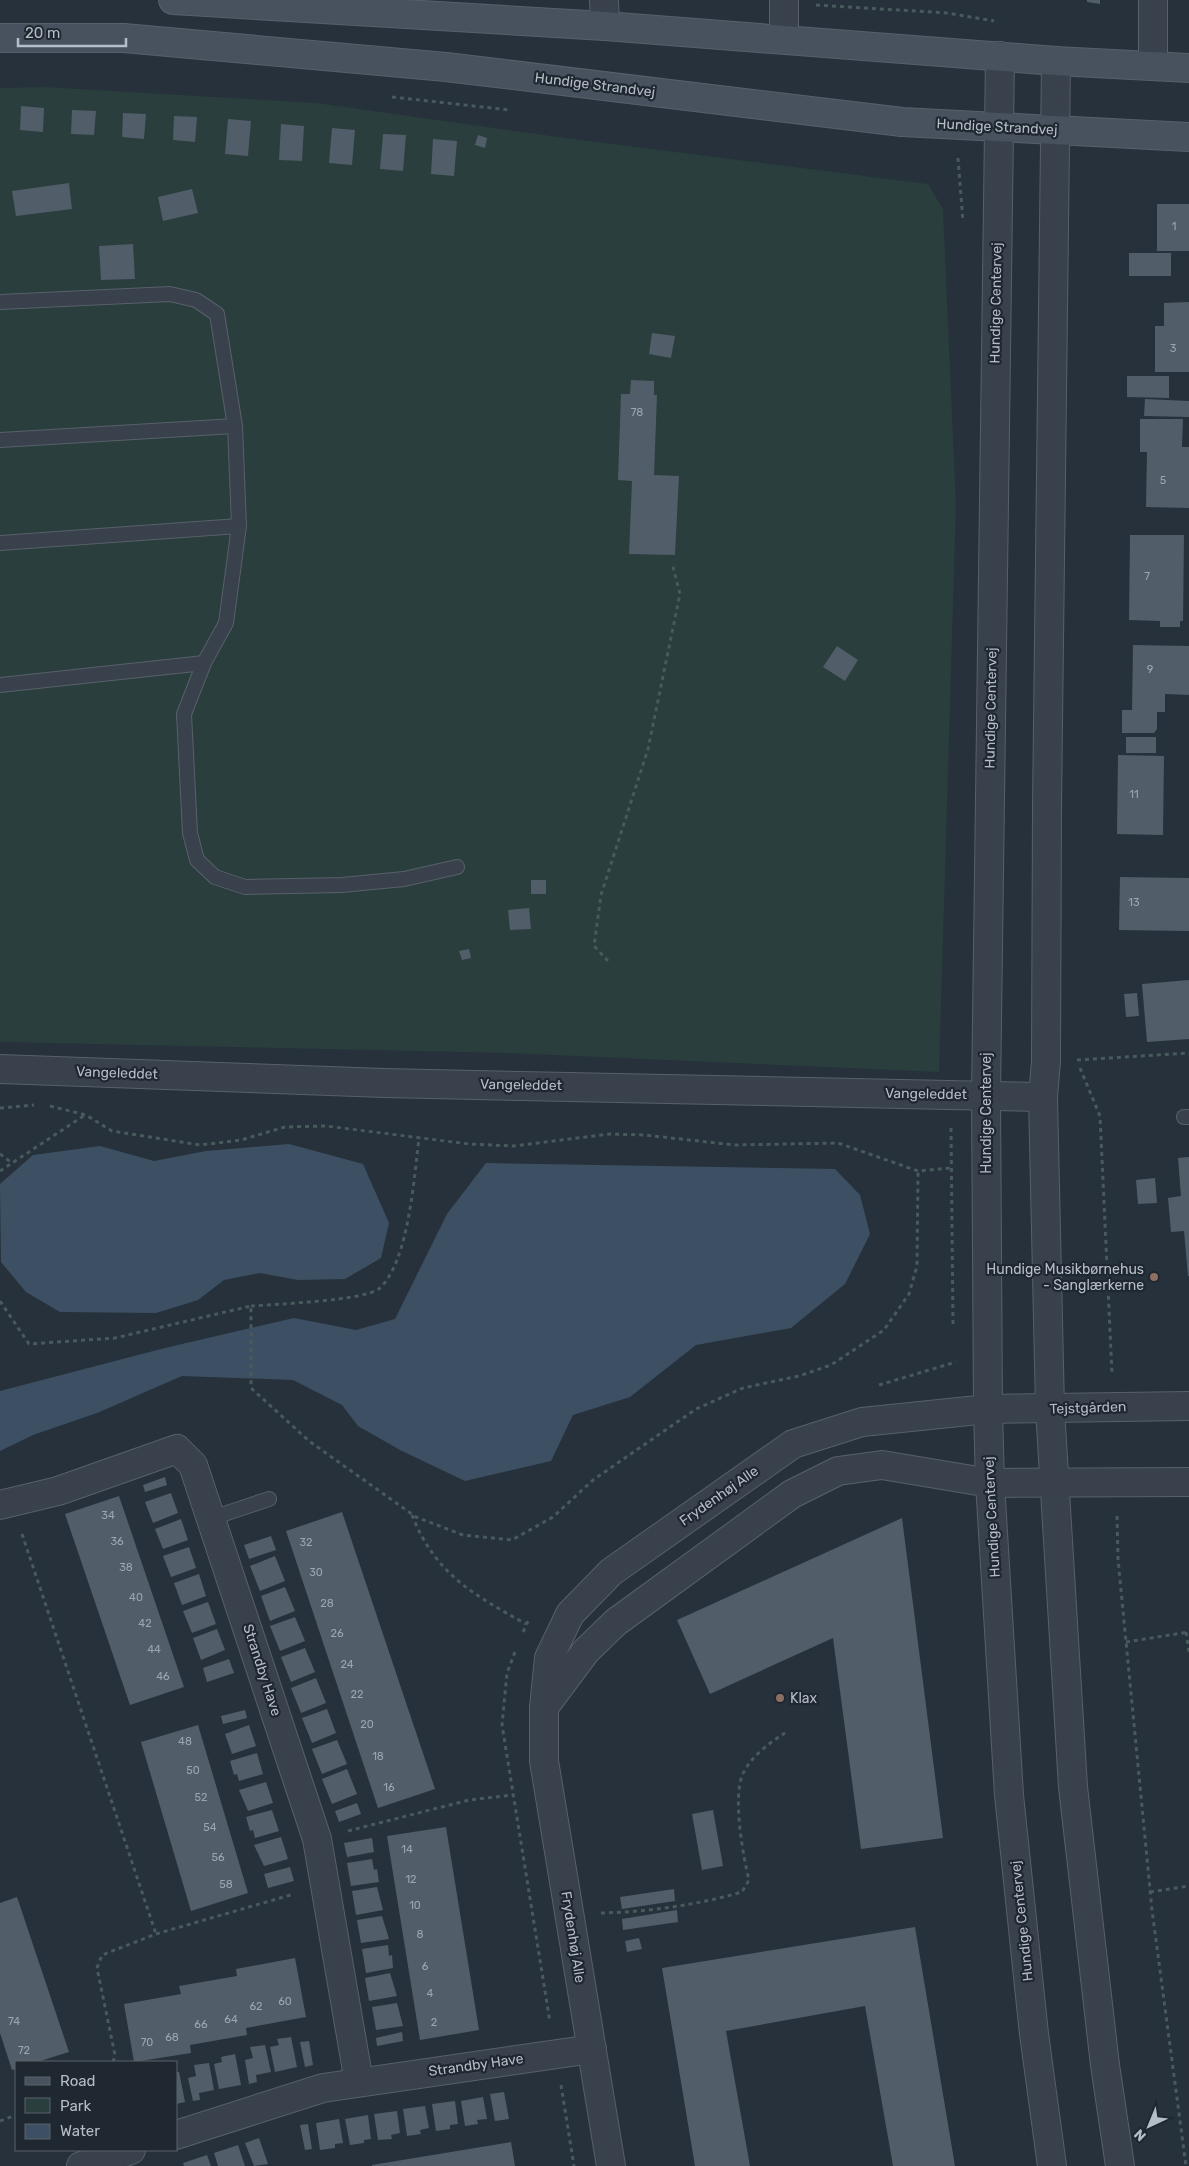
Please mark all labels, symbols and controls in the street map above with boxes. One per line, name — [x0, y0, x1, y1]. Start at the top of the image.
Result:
scale bar — [18, 15, 125, 47]
text: 20 m — [25, 24, 60, 42]
street label: Hundige Strandvej — [534, 69, 656, 101]
street label: Hundige Strandvej — [936, 115, 1058, 139]
house number: 1 — [1172, 220, 1176, 233]
street label: Hundige Centervej — [986, 242, 1006, 364]
house number: 3 — [1170, 342, 1177, 355]
house number: 78 — [631, 406, 643, 419]
house number: 5 — [1160, 474, 1167, 487]
house number: 7 — [1144, 570, 1150, 583]
street label: Hundige Centervej — [981, 647, 1001, 769]
house number: 9 — [1147, 663, 1153, 676]
house number: 11 — [1129, 788, 1139, 801]
house number: 13 — [1128, 896, 1140, 909]
street label: Hundige Centervej — [978, 1052, 995, 1174]
street label: Vangeleddet — [76, 1063, 159, 1083]
street label: Vangeleddet — [480, 1076, 563, 1094]
street label: Vangeleddet — [885, 1085, 968, 1103]
place label: Hundige Musikbørnehus - Sanglærkerne — [986, 1261, 1144, 1294]
marker: Hundige Musikbørnehus - Sanglærkerne — [1148, 1271, 1160, 1283]
street label: Tejstgården — [1049, 1398, 1127, 1418]
street label: Hundige Centervej — [980, 1456, 1004, 1578]
street label: Frydenhøj Alle — [676, 1462, 762, 1530]
house number: 34 — [101, 1509, 115, 1522]
house number: 36 — [110, 1535, 124, 1548]
house number: 32 — [299, 1536, 313, 1549]
house number: 38 — [119, 1561, 133, 1574]
house number: 30 — [309, 1566, 323, 1579]
house number: 40 — [129, 1591, 143, 1604]
house number: 28 — [320, 1597, 334, 1610]
house number: 42 — [138, 1617, 152, 1630]
street label: Strandby Have — [239, 1622, 285, 1718]
house number: 26 — [330, 1627, 344, 1640]
house number: 44 — [147, 1643, 161, 1656]
house number: 24 — [340, 1658, 354, 1671]
house number: 46 — [156, 1670, 170, 1683]
house number: 22 — [351, 1688, 363, 1701]
place label: Klax — [790, 1690, 818, 1707]
marker: Klax — [774, 1692, 786, 1704]
house number: 20 — [360, 1718, 374, 1731]
house number: 48 — [178, 1735, 192, 1748]
house number: 18 — [372, 1750, 384, 1763]
house number: 50 — [186, 1764, 200, 1777]
house number: 16 — [383, 1781, 395, 1794]
house number: 52 — [195, 1791, 208, 1804]
house number: 54 — [203, 1821, 217, 1834]
house number: 14 — [401, 1843, 413, 1856]
house number: 56 — [211, 1851, 225, 1864]
street label: Hundige Centervej — [1007, 1860, 1037, 1982]
house number: 12 — [405, 1873, 417, 1886]
house number: 58 — [219, 1878, 233, 1891]
street label: Frydenhøj Alle — [557, 1890, 589, 1984]
house number: 10 — [409, 1899, 421, 1912]
house number: 8 — [417, 1928, 424, 1941]
house number: 6 — [422, 1960, 429, 1973]
house number: 4 — [427, 1987, 434, 2000]
house number: 60 — [278, 1995, 292, 2008]
house number: 62 — [249, 2000, 263, 2013]
house number: 64 — [224, 2013, 238, 2026]
house number: 74 — [8, 2015, 20, 2028]
house number: 2 — [431, 2016, 437, 2029]
house number: 66 — [194, 2018, 208, 2031]
house number: 68 — [165, 2031, 179, 2044]
house number: 70 — [141, 2036, 153, 2049]
house number: 72 — [18, 2044, 30, 2057]
street label: Strandby Have — [427, 2050, 525, 2080]
legend — [15, 2061, 178, 2151]
text: Road — [60, 2072, 96, 2090]
text: Park — [60, 2097, 91, 2115]
north arrow — [1124, 2101, 1174, 2151]
text: Water — [60, 2122, 100, 2140]
text: N — [1131, 2125, 1150, 2145]

